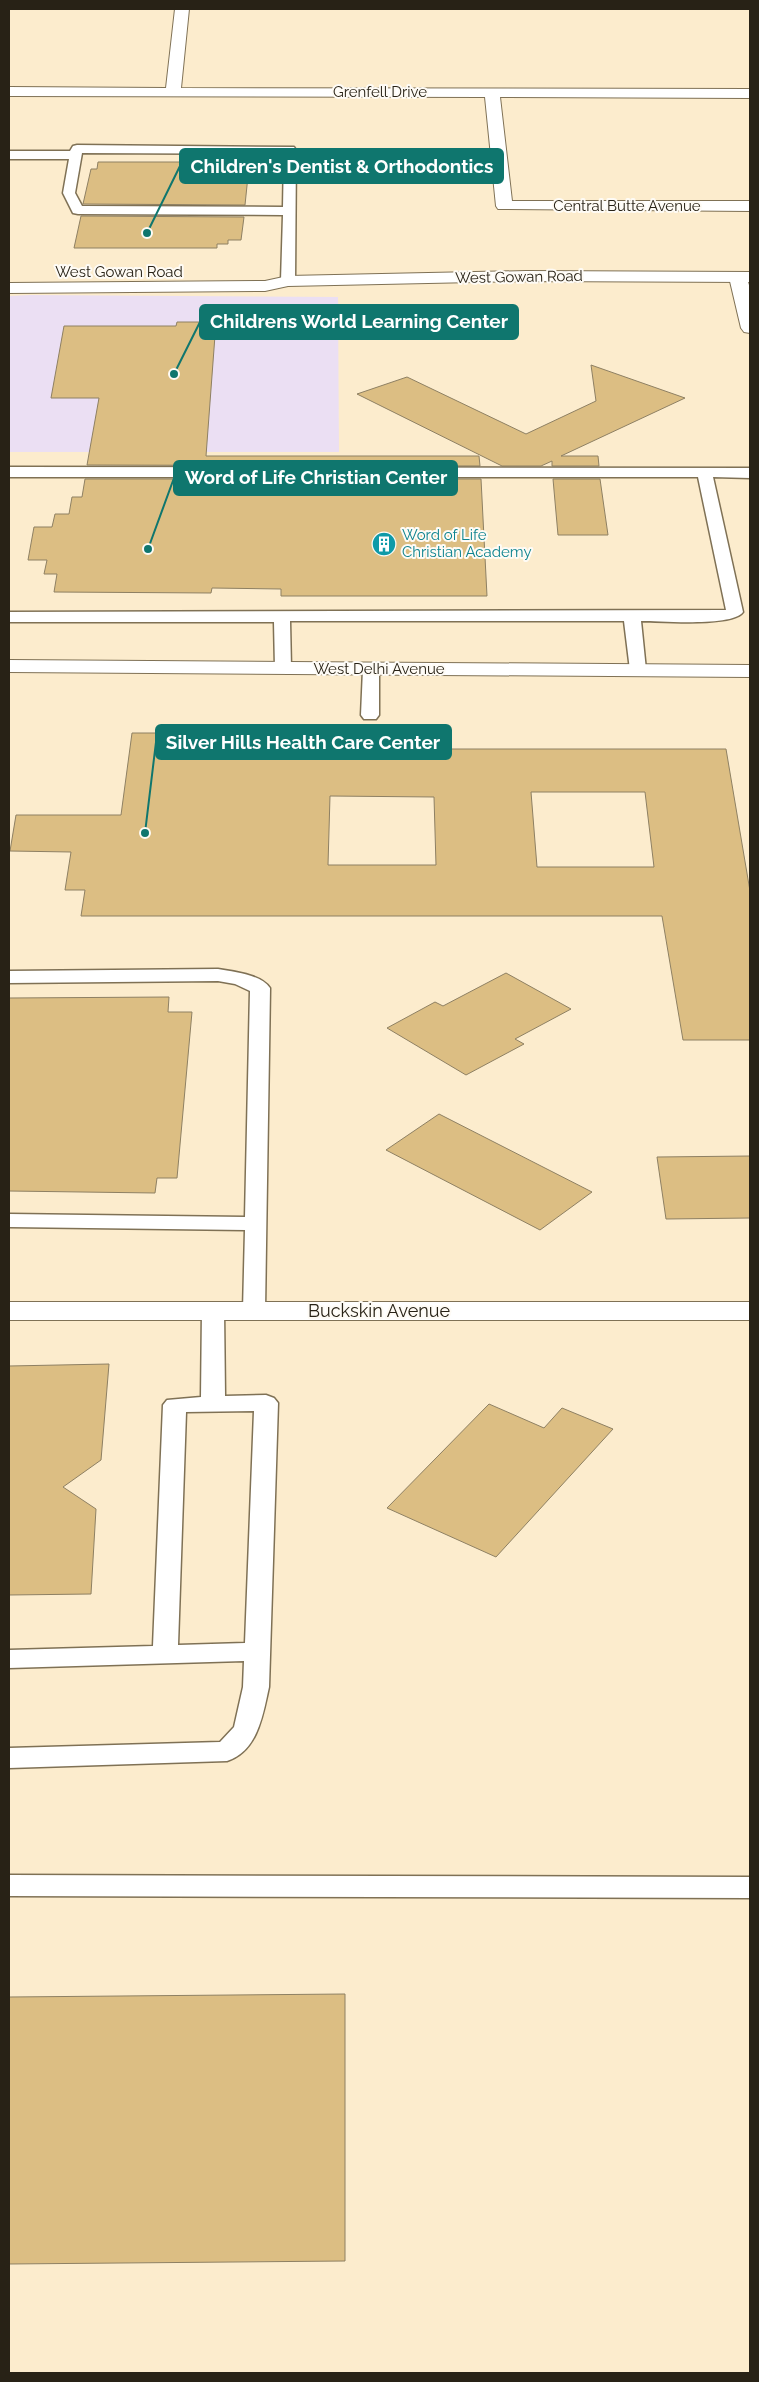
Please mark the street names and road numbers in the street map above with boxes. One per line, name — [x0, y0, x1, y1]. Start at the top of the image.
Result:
street label: Grenfell Drive — [333, 83, 427, 101]
street label: Central Butte Avenue — [553, 197, 701, 215]
street label: West Gowan Road — [55, 263, 183, 281]
street label: West Gowan Road — [455, 267, 583, 287]
street label: West Delhi Avenue — [313, 660, 445, 678]
street label: Buckskin Avenue — [308, 1300, 450, 1321]

